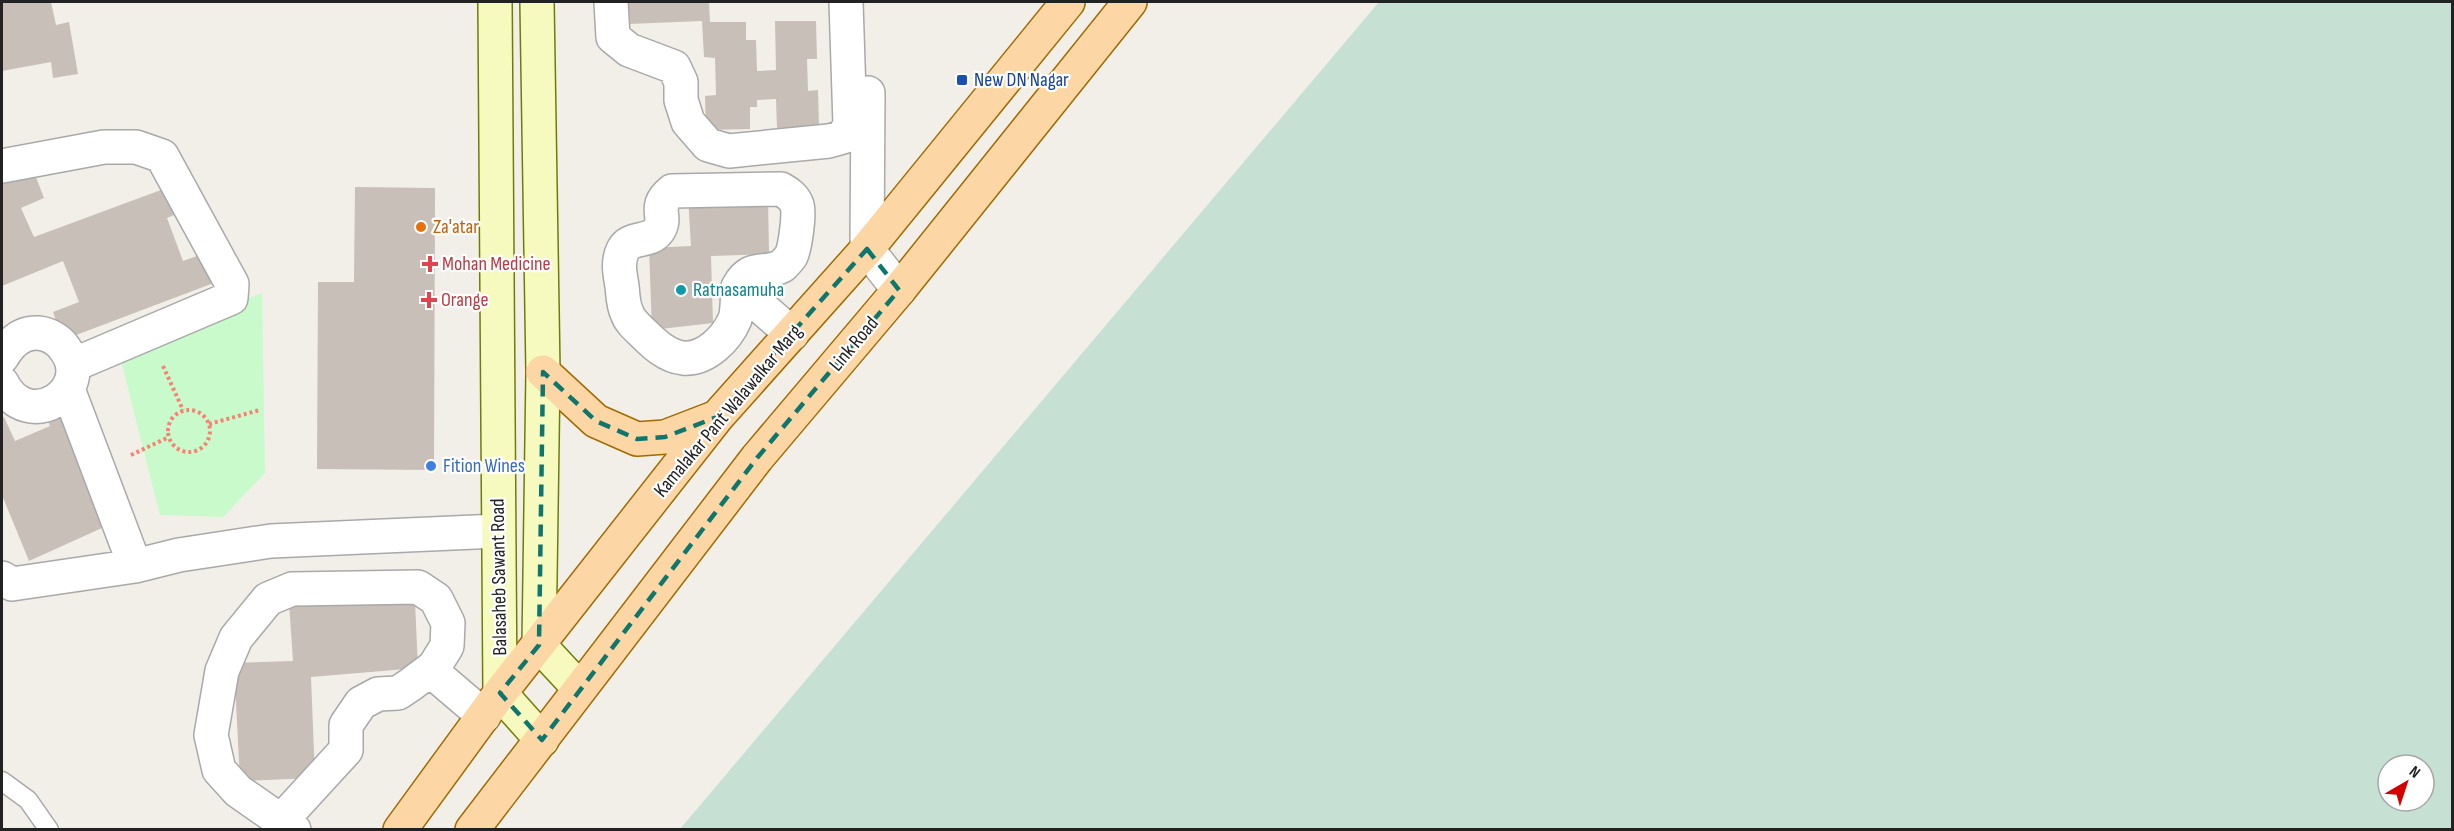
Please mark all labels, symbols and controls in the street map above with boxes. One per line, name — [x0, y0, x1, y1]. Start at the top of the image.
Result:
place label: New DN Nagar — [974, 68, 1069, 92]
marker: New DN Nagar — [955, 73, 969, 87]
place label: Za'atar — [433, 215, 479, 239]
marker: Za'atar — [414, 220, 428, 234]
place label: Mohan Medicine — [442, 252, 550, 276]
marker: Mohan Medicine — [423, 257, 437, 271]
place label: Ratnasamuha — [693, 278, 784, 302]
marker: Ratnasamuha — [674, 283, 688, 297]
place label: Orange — [441, 288, 488, 312]
marker: Orange — [422, 293, 436, 307]
street label: Link Road — [824, 312, 884, 376]
street label: Kamalakar Pant Walawalkar Marg — [649, 320, 807, 502]
place label: Fition Wines — [443, 454, 525, 478]
marker: Fition Wines — [424, 459, 438, 473]
street label: Balasaheb Sawant Road — [486, 498, 512, 656]
north arrow — [2376, 753, 2436, 813]
text: N — [2405, 762, 2424, 783]

